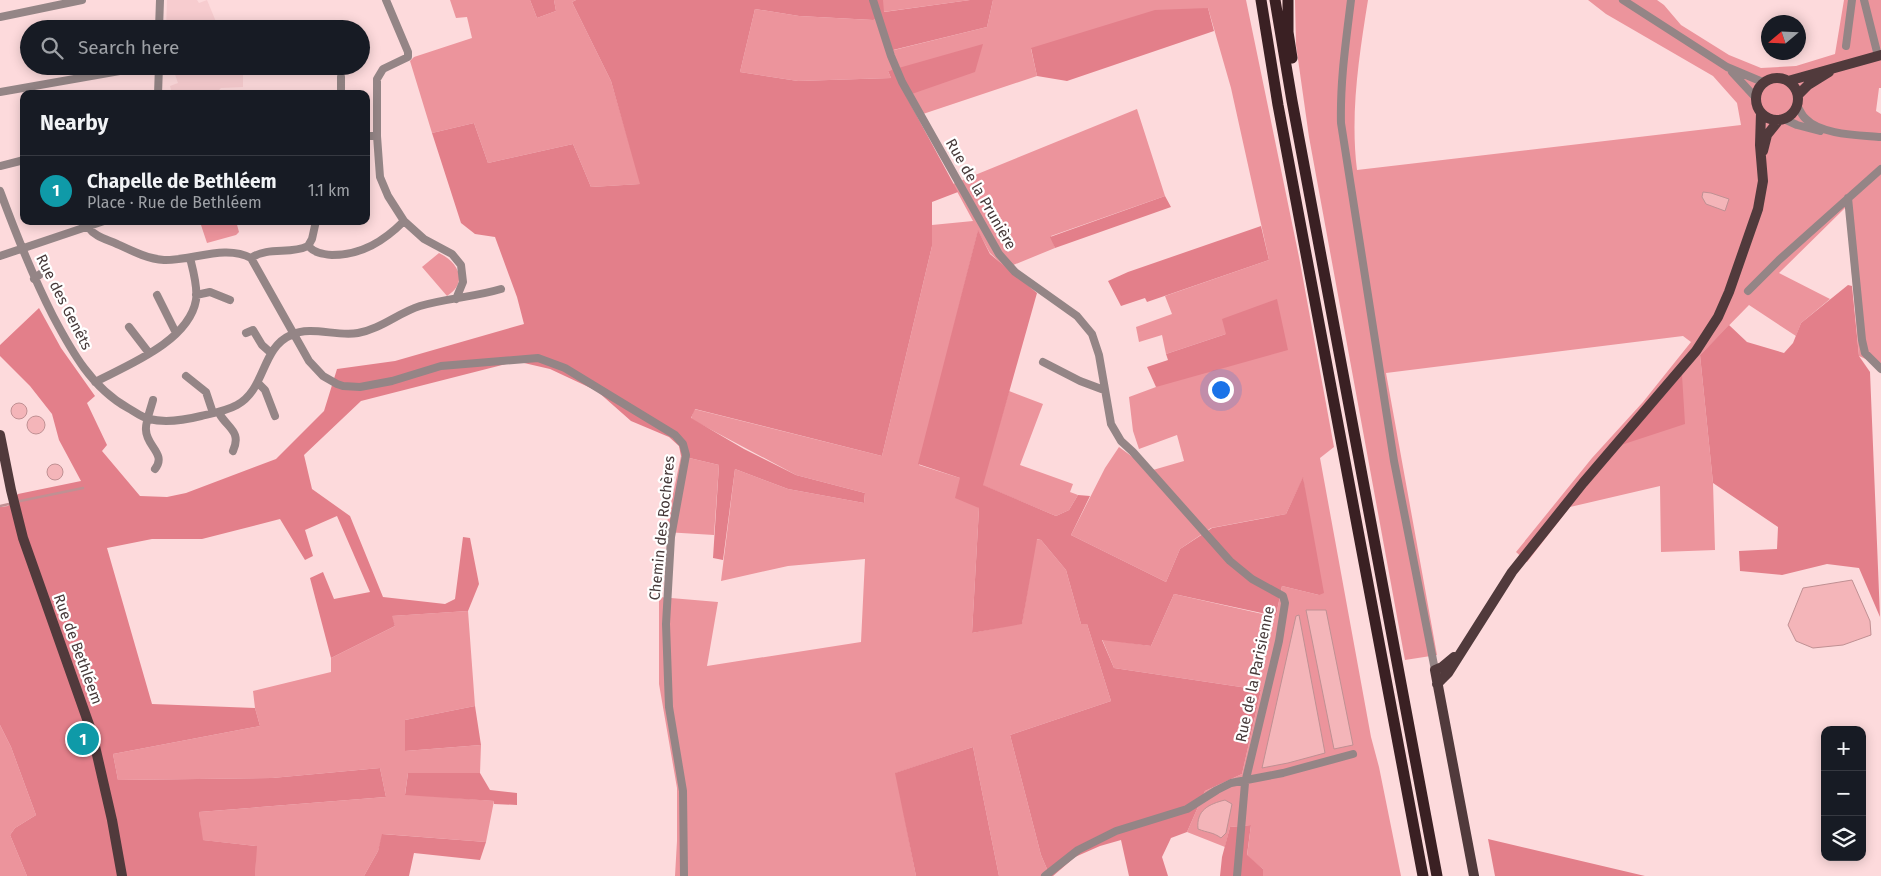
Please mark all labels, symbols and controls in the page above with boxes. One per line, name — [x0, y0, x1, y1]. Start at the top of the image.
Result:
north arrow — [1761, 15, 1806, 60]
search box — [20, 20, 370, 75]
icon: search — [38, 34, 66, 62]
text: Search here — [78, 36, 179, 59]
text: Nearby — [40, 110, 108, 136]
street label: Rue de la Prunière — [942, 135, 1020, 253]
text: Chapelle de Bethléem — [87, 170, 277, 193]
text: 1 — [52, 181, 60, 200]
text: 1.1 km — [308, 181, 350, 200]
text: Place · Rue de Bethléem — [87, 193, 262, 212]
street label: Rue des Genêts — [32, 251, 96, 353]
your location — [1208, 377, 1234, 403]
street label: Chemin des Rochères — [645, 455, 679, 601]
street label: Rue de Bethléem — [50, 591, 106, 707]
street label: Rue de la Parisienne — [1232, 604, 1278, 744]
pin: 1 — [67, 720, 99, 758]
map controls — [1821, 726, 1866, 861]
button: + — [1821, 726, 1866, 771]
button: − — [1821, 771, 1866, 816]
button: layers — [1821, 816, 1866, 861]

